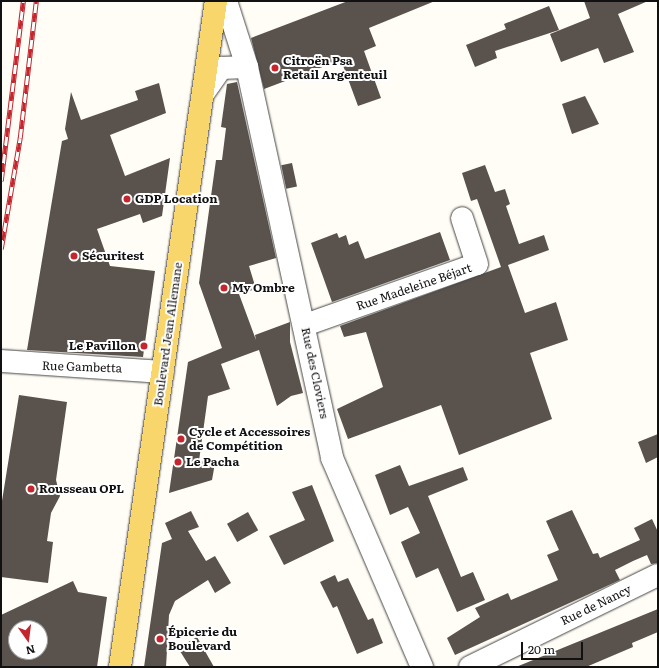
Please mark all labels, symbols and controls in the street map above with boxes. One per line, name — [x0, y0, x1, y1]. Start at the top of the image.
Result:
place label: Citroën Psa Retail Argenteuil — [283, 54, 387, 82]
marker: Citroën Psa Retail Argenteuil — [270, 63, 280, 73]
place label: GDP Location — [135, 192, 218, 206]
marker: GDP Location — [122, 194, 132, 204]
place label: Sécuritest — [82, 249, 144, 263]
marker: Sécuritest — [69, 251, 79, 261]
street label: Rue Madeleine Béjart — [354, 260, 474, 314]
street label: Boulevard Jean Allemane — [151, 261, 185, 407]
place label: My Ombre — [232, 281, 295, 295]
marker: My Ombre — [219, 283, 229, 293]
street label: Rue des Cloviers — [298, 326, 332, 420]
place label: Le Pavillon — [69, 339, 136, 353]
marker: Le Pavillon — [139, 341, 149, 351]
street label: Rue Gambetta — [42, 358, 122, 376]
place label: Cycle et Accessoires de Compétition — [189, 425, 310, 453]
marker: Cycle et Accessoires de Compétition — [176, 434, 186, 444]
place label: Le Pacha — [186, 455, 239, 469]
marker: Le Pacha — [173, 457, 183, 467]
place label: Rousseau OPL — [39, 482, 124, 496]
marker: Rousseau OPL — [26, 484, 36, 494]
street label: Rue de Nancy — [558, 582, 634, 628]
north arrow — [8, 620, 48, 660]
place label: Épicerie du Boulevard — [168, 625, 237, 653]
marker: Épicerie du Boulevard — [155, 634, 165, 644]
scale bar — [523, 634, 585, 660]
text: 20 m — [528, 640, 555, 658]
text: N — [24, 642, 37, 660]

